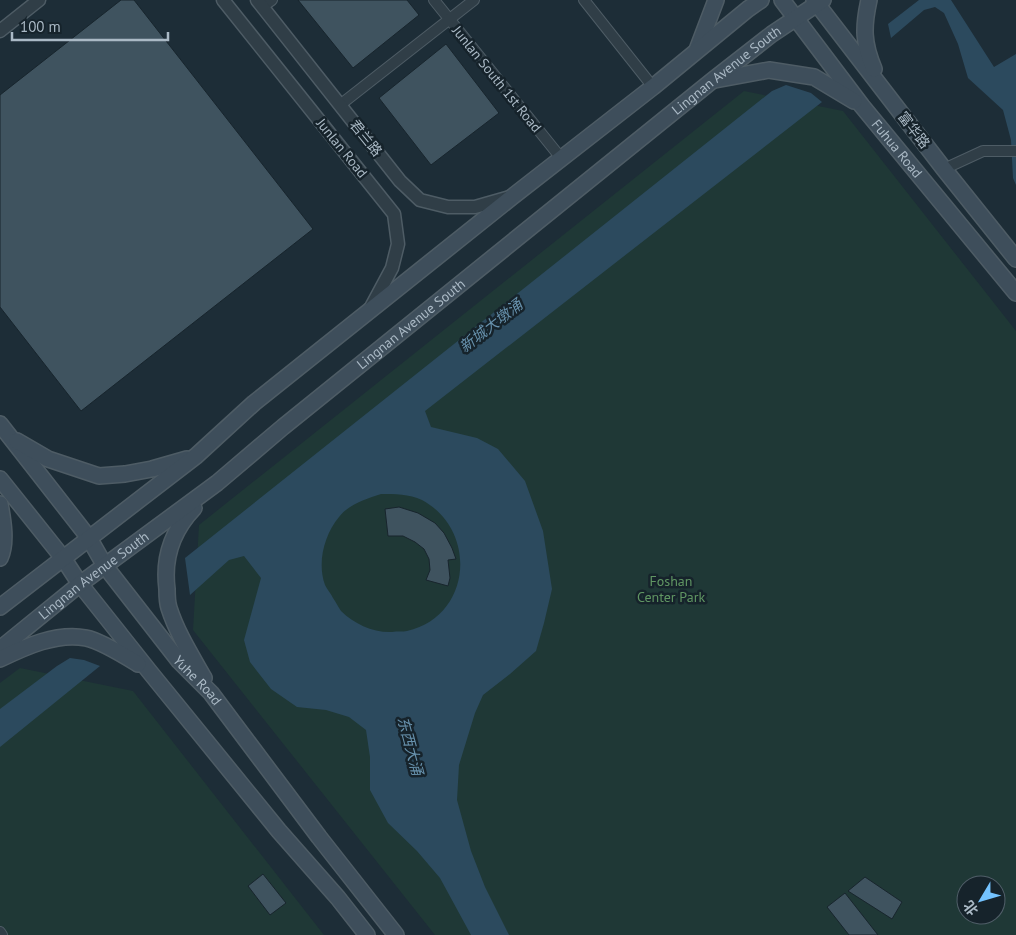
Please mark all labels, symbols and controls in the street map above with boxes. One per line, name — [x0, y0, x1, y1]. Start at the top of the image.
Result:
scale bar — [12, 10, 169, 42]
text: 100 m — [20, 17, 61, 36]
street label: Junlan South 1st Road — [448, 21, 546, 136]
street label: Lingnan Avenue South — [668, 22, 784, 119]
street label: 富华路 — [894, 108, 934, 152]
street label: Junlan Road — [312, 114, 371, 181]
street label: 君兰路 — [346, 116, 386, 160]
street label: Fuhua Road — [868, 116, 926, 182]
street label: Lingnan Avenue South — [353, 275, 469, 373]
water label: 新城大墩涌 — [455, 294, 528, 356]
street label: Lingnan Avenue South — [35, 527, 152, 623]
park label: Foshan Center Park — [637, 572, 705, 606]
street label: Yuhe Road — [169, 652, 226, 709]
water label: 东西大涌 — [394, 714, 428, 779]
north arrow — [956, 875, 1006, 925]
text: 北 — [959, 897, 982, 919]

